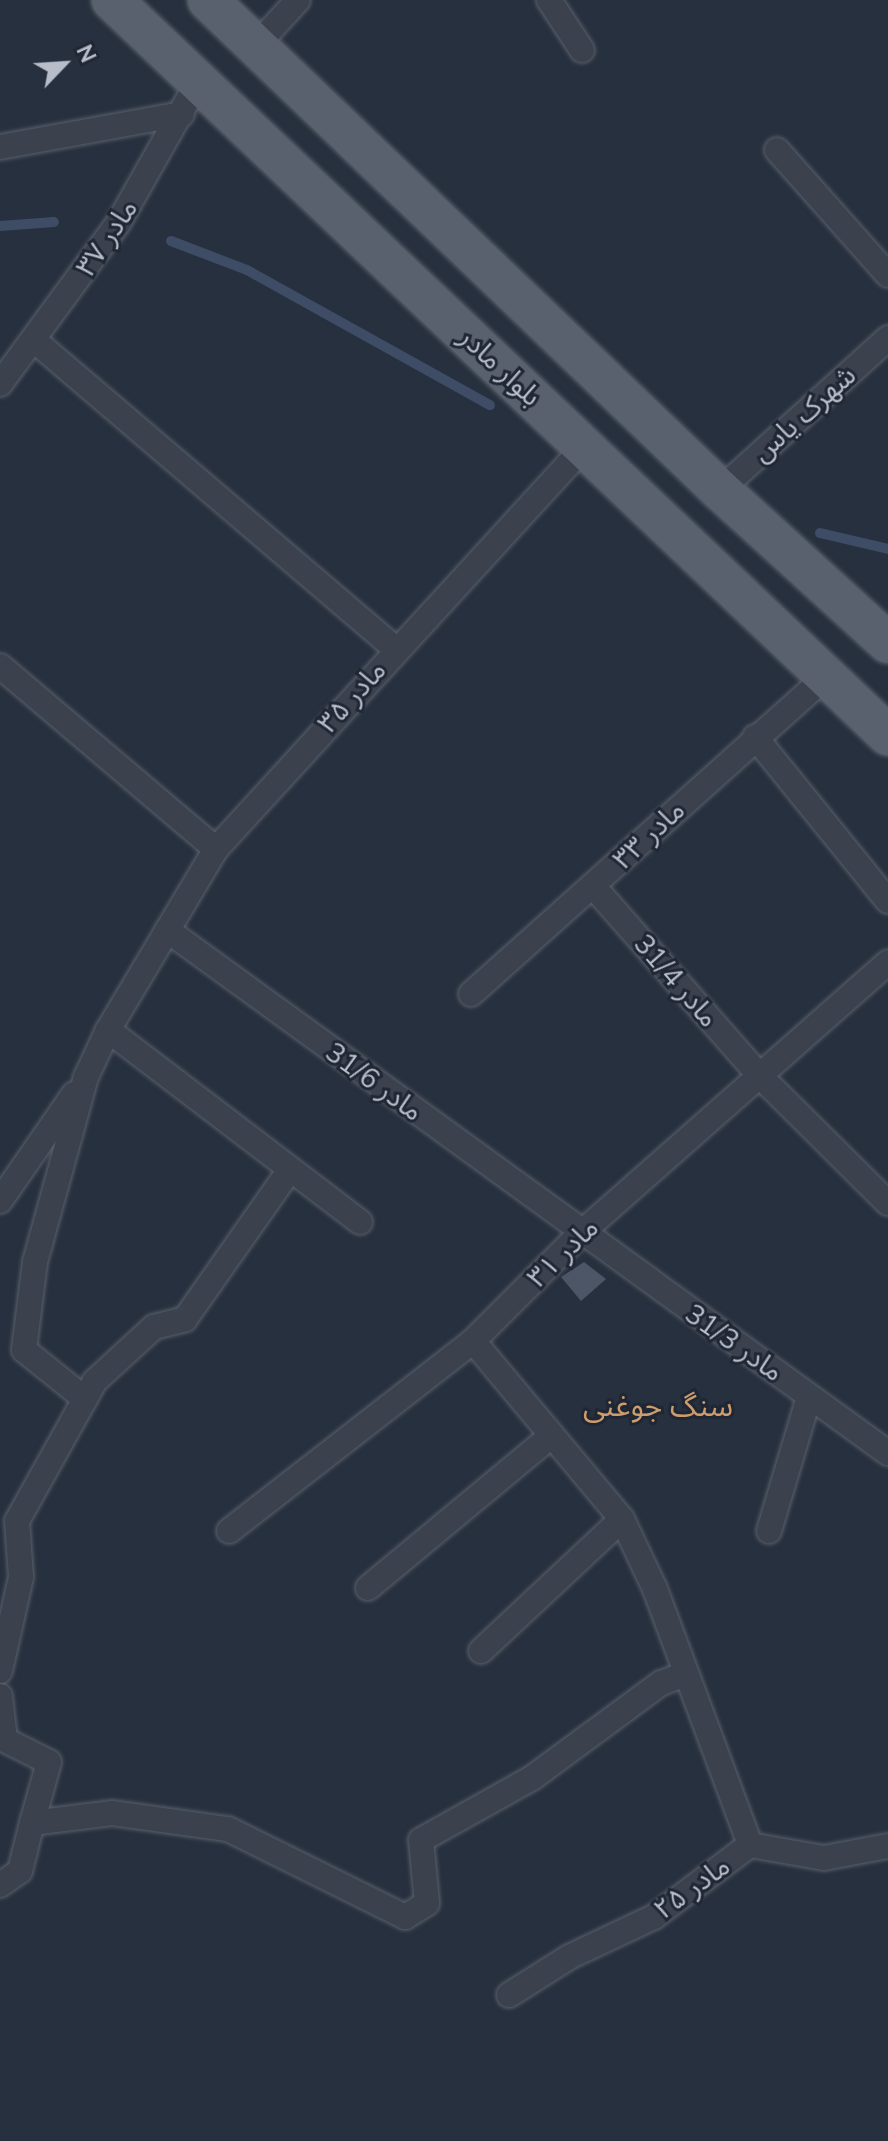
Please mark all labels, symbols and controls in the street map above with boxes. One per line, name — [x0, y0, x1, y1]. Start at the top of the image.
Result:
north arrow — [24, 24, 104, 104]
text: N — [69, 40, 103, 68]
street label: مادر ۳۷ — [69, 193, 145, 283]
street label: بلوار مادر — [452, 321, 548, 413]
street label: شهرک یاس — [745, 359, 863, 469]
street label: مادر ۳۵ — [311, 654, 393, 740]
street label: مادر ۳۳ — [606, 793, 692, 877]
street label: مادر 31/4 — [627, 928, 725, 1034]
street label: مادر 31/6 — [319, 1035, 429, 1129]
street label: مادر ۳۱ — [521, 1211, 605, 1295]
street label: مادر 31/3 — [678, 1297, 790, 1389]
district label: سنگ جوغنی — [583, 1389, 733, 1425]
street label: مادر ۲۵ — [647, 1849, 737, 1927]

